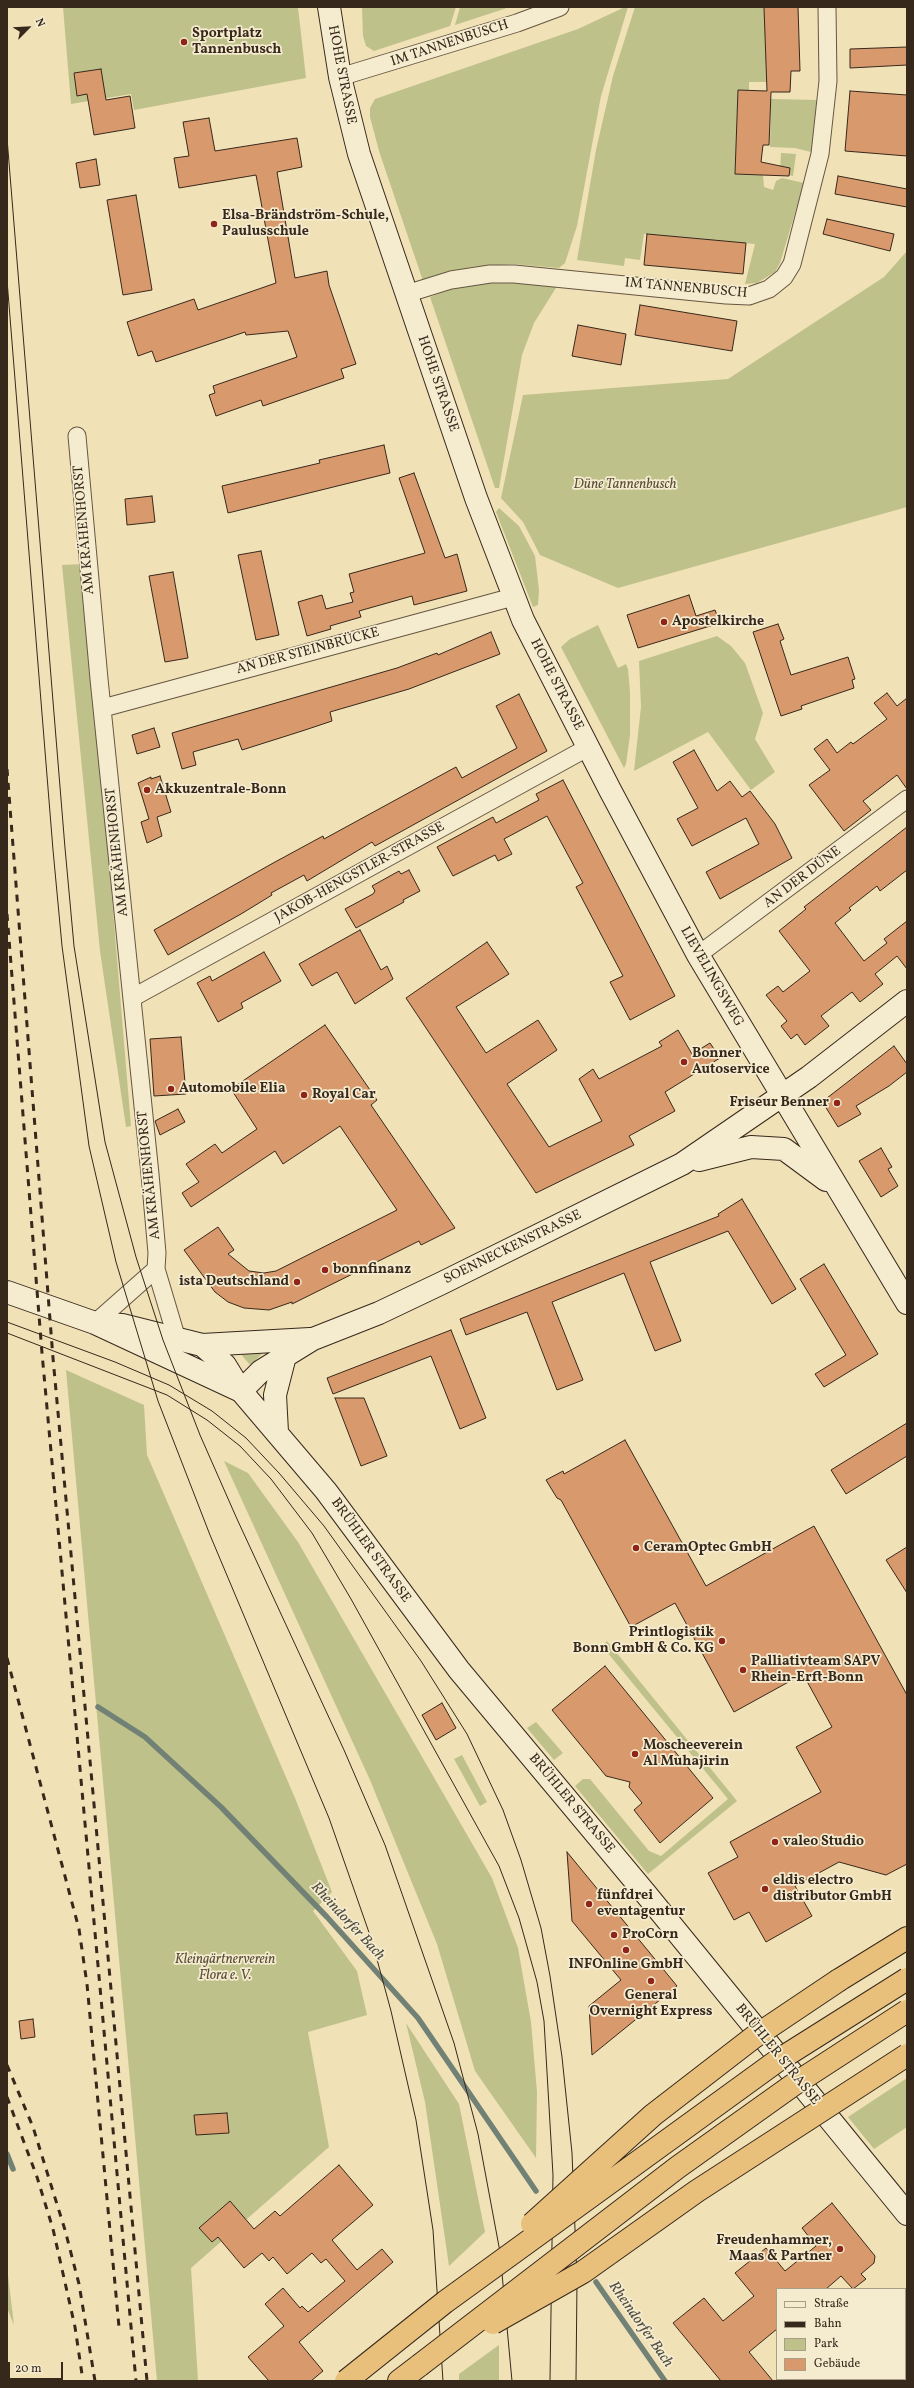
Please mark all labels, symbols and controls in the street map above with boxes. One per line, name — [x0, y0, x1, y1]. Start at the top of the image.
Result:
north arrow — [8, 8, 48, 48]
text: N — [31, 16, 48, 30]
street label: IM TANNENBUSCH — [389, 17, 511, 71]
street label: HOHE STRASSE — [323, 24, 359, 126]
place label: Sportplatz Tannenbusch — [192, 26, 281, 58]
marker: Sportplatz Tannenbusch — [179, 37, 189, 47]
place label: Elsa-Brändström-Schule, Paulusschule — [222, 208, 389, 240]
marker: Elsa-Brändström-Schule, Paulusschule — [209, 219, 219, 229]
street label: IM TANNENBUSCH — [624, 275, 748, 303]
street label: HOHE STRASSE — [413, 334, 461, 434]
street label: AM KRÄHENHORST — [71, 465, 99, 595]
park label: Düne Tannenbusch — [574, 477, 676, 493]
place label: Apostelkirche — [672, 614, 764, 630]
marker: Apostelkirche — [659, 617, 669, 627]
street label: AN DER STEINBRÜCKE — [235, 625, 381, 679]
street label: HOHE STRASSE — [526, 636, 586, 734]
place label: Akkuzentrale-Bonn — [155, 782, 287, 798]
marker: Akkuzentrale-Bonn — [142, 785, 152, 795]
street label: AM KRÄHENHORST — [103, 787, 133, 917]
street label: JAKOB-HENGSTLER-STRASSE — [272, 819, 448, 927]
street label: AN DER DÜNE — [761, 843, 845, 913]
street label: LIEVELINGSWEG — [676, 924, 746, 1030]
place label: Bonner Autoservice — [692, 1046, 770, 1078]
marker: Bonner Autoservice — [679, 1057, 689, 1067]
place label: Automobile Elia — [179, 1081, 286, 1097]
marker: Automobile Elia — [166, 1084, 176, 1094]
place label: Royal Car — [312, 1087, 376, 1103]
marker: Royal Car — [299, 1090, 309, 1100]
place label: Friseur Benner — [730, 1095, 829, 1111]
marker: Friseur Benner — [832, 1098, 842, 1108]
street label: AM KRÄHENHORST — [135, 1110, 165, 1240]
street label: SOENNECKENSTRASSE — [441, 1207, 585, 1289]
place label: bonnfinanz — [333, 1262, 411, 1278]
marker: bonnfinanz — [320, 1265, 330, 1275]
place label: ista Deutschland — [179, 1274, 289, 1290]
marker: ista Deutschland — [292, 1277, 302, 1287]
street label: BRÜHLER STRASSE — [326, 1495, 414, 1607]
place label: CeramOptec GmbH — [644, 1540, 772, 1556]
marker: CeramOptec GmbH — [631, 1543, 641, 1553]
place label: Printlogistik Bonn GmbH & Co. KG — [573, 1625, 714, 1658]
marker: Printlogistik Bonn GmbH & Co. KG — [717, 1636, 727, 1646]
place label: Palliativteam SAPV Rhein-Erft-Bonn — [751, 1654, 880, 1686]
marker: Palliativteam SAPV Rhein-Erft-Bonn — [738, 1665, 748, 1675]
place label: Moscheeverein Al Muhajirin — [643, 1738, 743, 1770]
marker: Moscheeverein Al Muhajirin — [630, 1749, 640, 1759]
street label: BRÜHLER STRASSE — [524, 1751, 618, 1857]
place label: valeo Studio — [783, 1834, 864, 1850]
marker: valeo Studio — [770, 1837, 780, 1847]
place label: eldis electro distributor GmbH — [773, 1873, 892, 1906]
water label: Rheindorfer Bach — [306, 1879, 388, 1965]
marker: eldis electro distributor GmbH — [760, 1884, 770, 1894]
place label: fünfdrei eventagentur — [597, 1888, 685, 1920]
marker: fünfdrei eventagentur — [584, 1899, 594, 1909]
place label: ProCorn — [622, 1927, 678, 1943]
marker: ProCorn — [609, 1930, 619, 1940]
marker: INFOnline GmbH — [621, 1945, 631, 1955]
park label: Kleingärtnerverein Flora e. V. — [175, 1952, 275, 1984]
place label: INFOnline GmbH — [569, 1957, 683, 1973]
marker: General Overnight Express — [646, 1976, 656, 1986]
place label: General Overnight Express — [590, 1988, 712, 2020]
street label: BRÜHLER STRASSE — [731, 2001, 823, 2109]
place label: Freudenhammer, Maas & Partner — [716, 2233, 832, 2266]
marker: Freudenhammer, Maas & Partner — [835, 2244, 845, 2254]
water label: Rheindorfer Bach — [604, 2279, 676, 2371]
legend — [776, 2288, 906, 2380]
text: Straße — [814, 2296, 849, 2312]
text: Bahn — [814, 2316, 842, 2332]
text: Park — [814, 2336, 839, 2352]
scale bar — [10, 2354, 65, 2380]
text: Gebäude — [814, 2356, 860, 2372]
text: 20 m — [15, 2361, 42, 2377]

